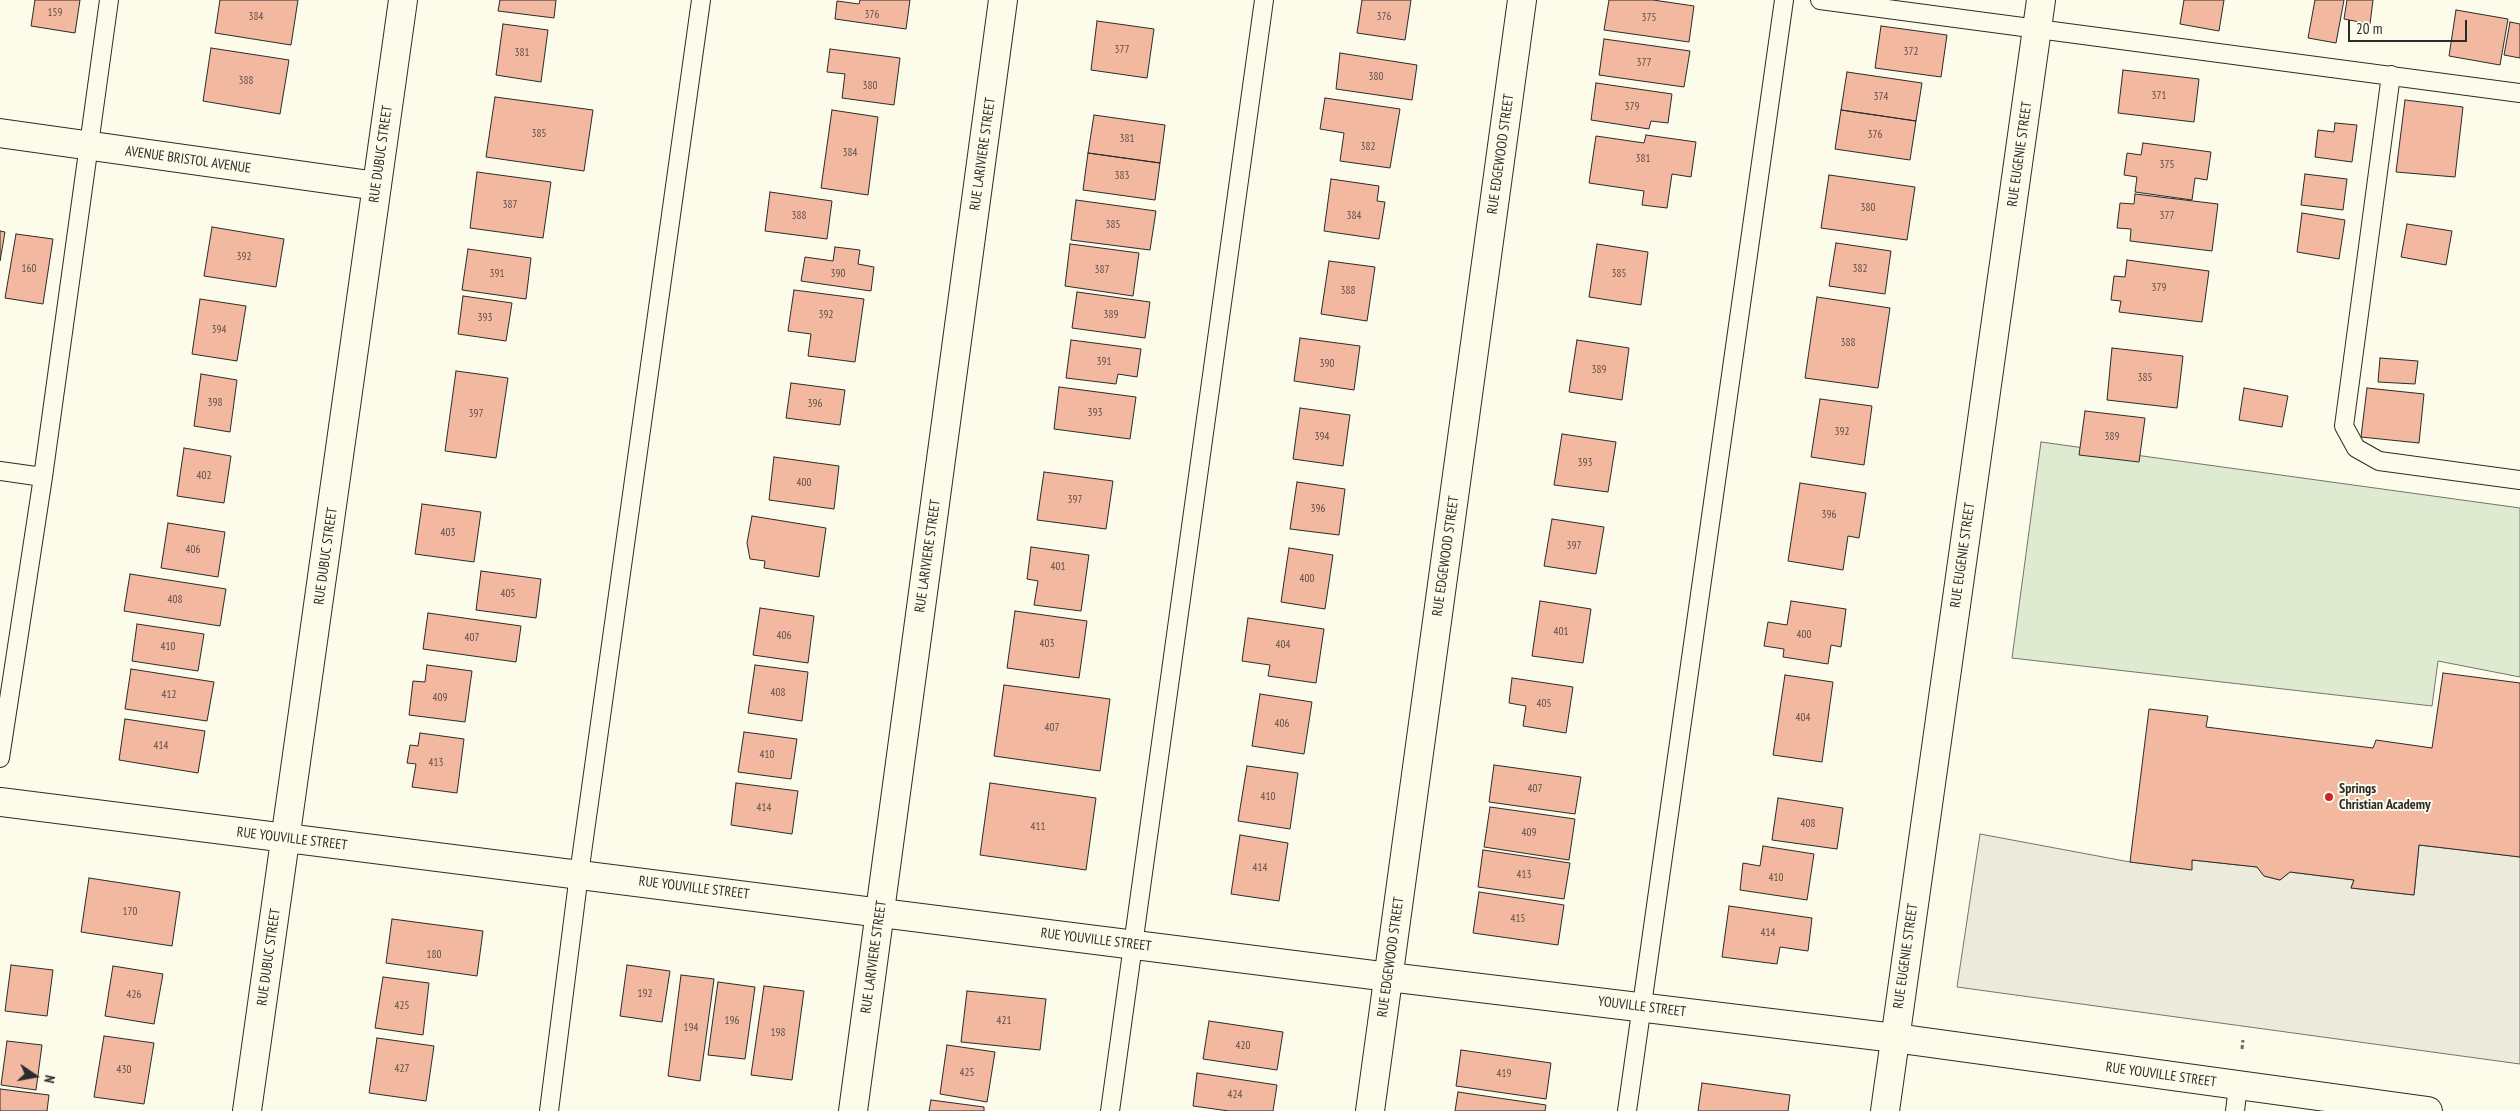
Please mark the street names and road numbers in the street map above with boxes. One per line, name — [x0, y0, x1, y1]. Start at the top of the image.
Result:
street label: RUE EDGEWOOD STREET — [1484, 93, 1518, 215]
street label: RUE LARIVIERE STREET — [967, 96, 999, 212]
street label: RUE EUGENIE STREET — [2004, 100, 2036, 208]
street label: RUE DUBUC STREET — [366, 104, 396, 204]
street label: AVENUE BRISTOL AVENUE — [124, 143, 252, 177]
street label: RUE EDGEWOOD STREET — [1429, 495, 1463, 617]
street label: RUE LARIVIERE STREET — [912, 498, 944, 614]
street label: RUE EUGENIE STREET — [1947, 501, 1979, 609]
street label: RUE DUBUC STREET — [311, 506, 341, 606]
street label: RUE YOUVILLE STREET — [236, 824, 348, 854]
street label: RUE YOUVILLE STREET — [638, 873, 750, 903]
street label: RUE EDGEWOOD STREET — [1374, 896, 1408, 1018]
street label: RUE LARIVIERE STREET — [858, 899, 890, 1015]
street label: RUE EUGENIE STREET — [1890, 902, 1922, 1010]
street label: RUE DUBUC STREET — [254, 907, 284, 1007]
street label: RUE YOUVILLE STREET — [1040, 925, 1152, 955]
street label: YOUVILLE STREET — [1597, 993, 1687, 1021]
street label: RUE YOUVILLE STREET — [2105, 1059, 2217, 1091]

